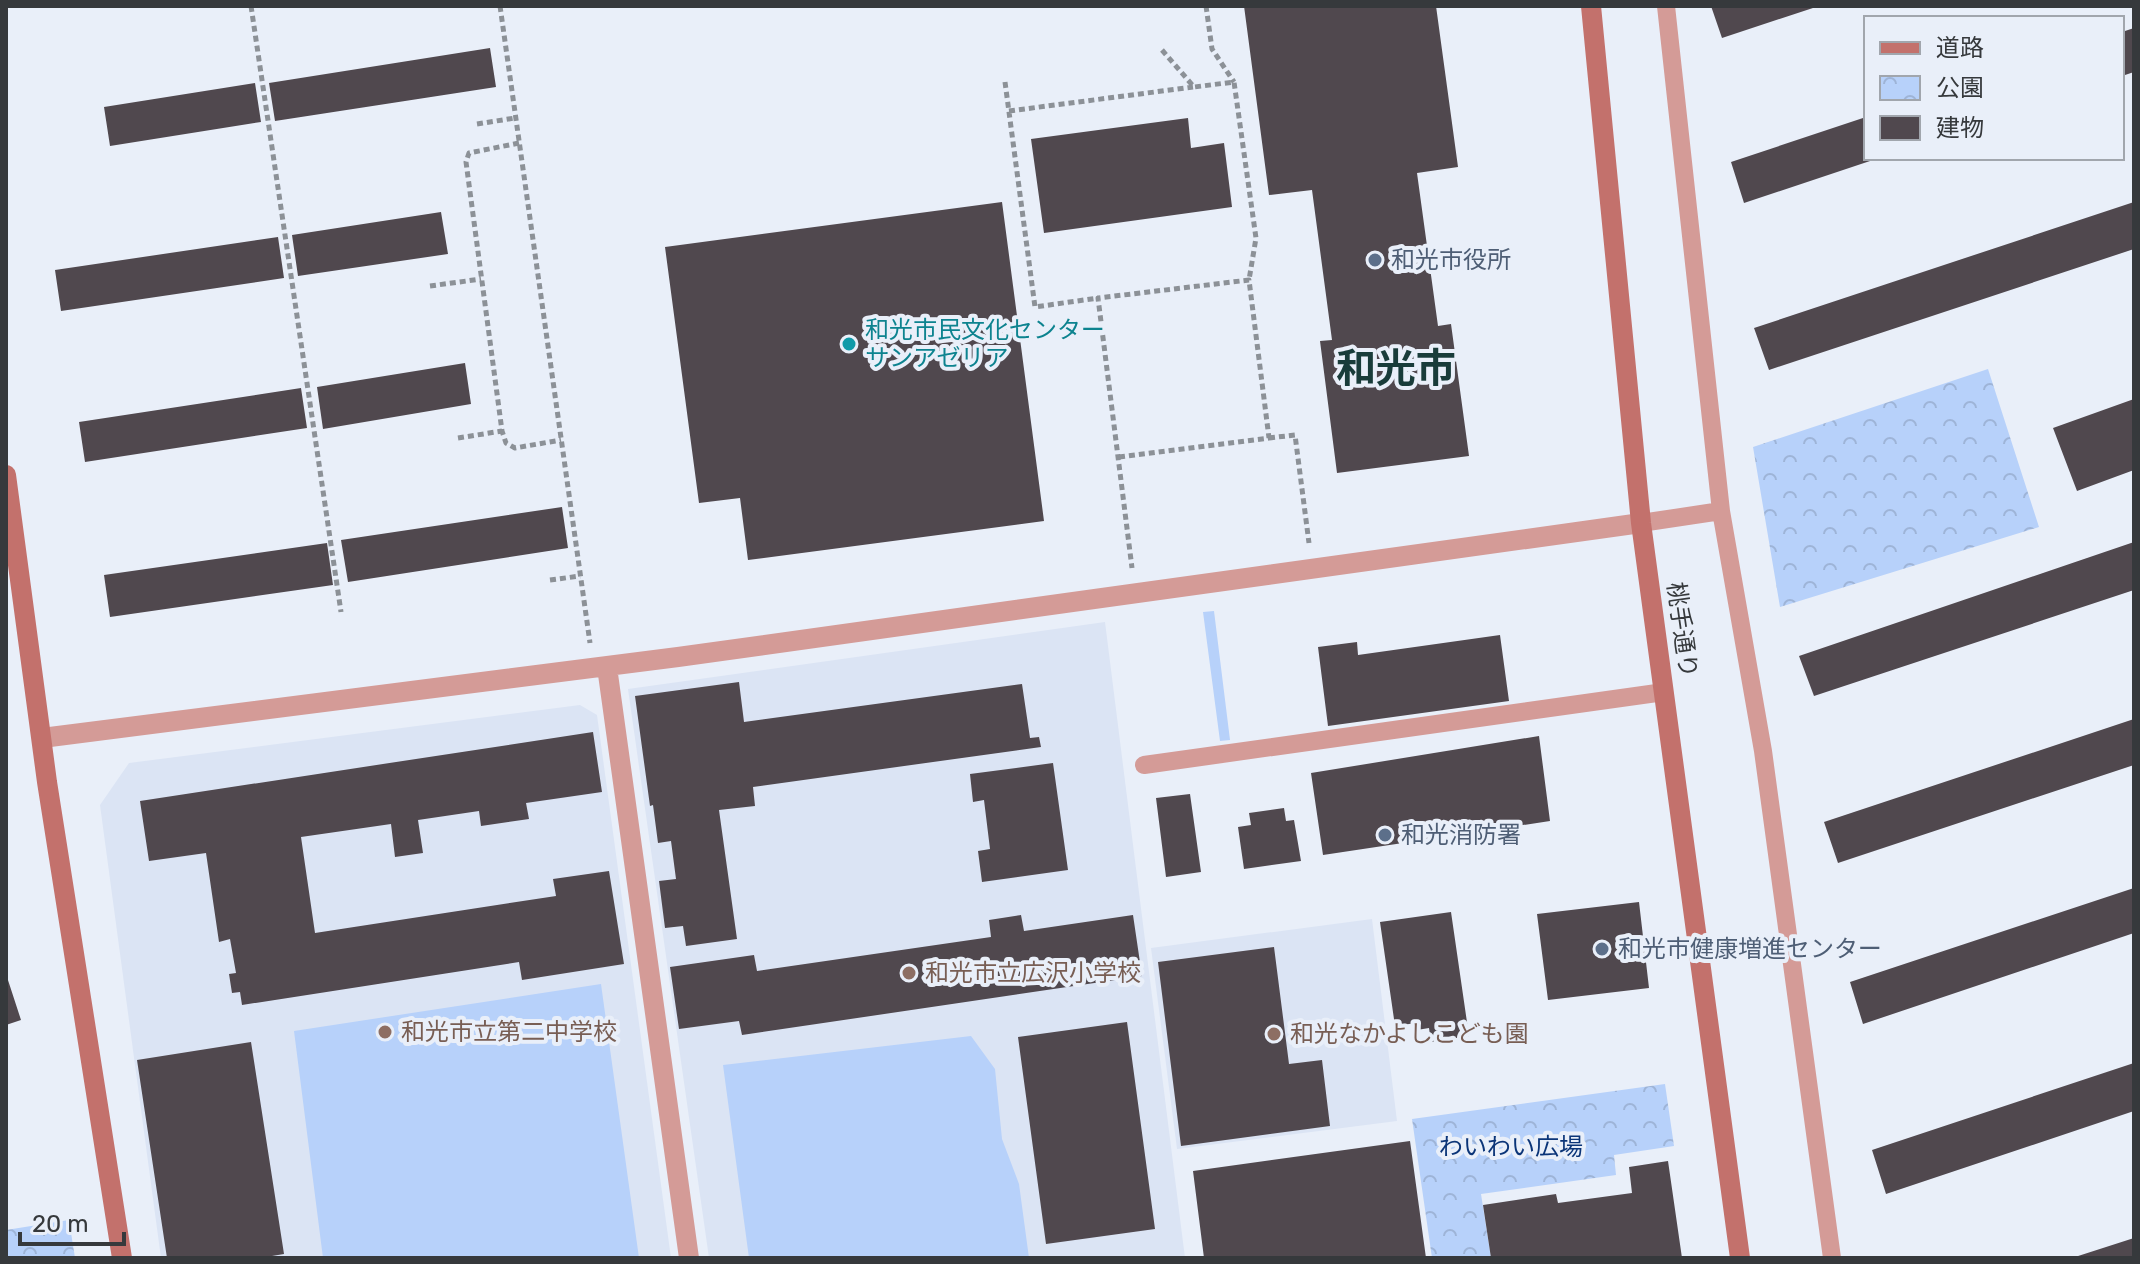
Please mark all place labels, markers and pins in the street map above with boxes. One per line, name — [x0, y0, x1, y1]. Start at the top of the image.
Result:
place label: 和光市役所 — [1391, 246, 1511, 274]
marker: 和光市役所 — [1366, 251, 1384, 269]
place label: 和光市民文化センター サンアゼリア — [865, 316, 1105, 372]
marker: 和光市民文化センター サンアゼリア — [840, 335, 858, 353]
place label: 和光消防署 — [1401, 821, 1521, 849]
marker: 和光消防署 — [1376, 826, 1394, 844]
place label: 和光市健康増進センター — [1618, 935, 1882, 963]
marker: 和光市健康増進センター — [1593, 940, 1611, 958]
place label: 和光市立広沢小学校 — [925, 959, 1141, 987]
marker: 和光市立広沢小学校 — [900, 964, 918, 982]
place label: 和光市立第二中学校 — [401, 1018, 617, 1046]
place label: 和光なかよしこども園 — [1290, 1020, 1529, 1048]
marker: 和光市立第二中学校 — [376, 1023, 394, 1041]
marker: 和光なかよしこども園 — [1265, 1025, 1283, 1043]

